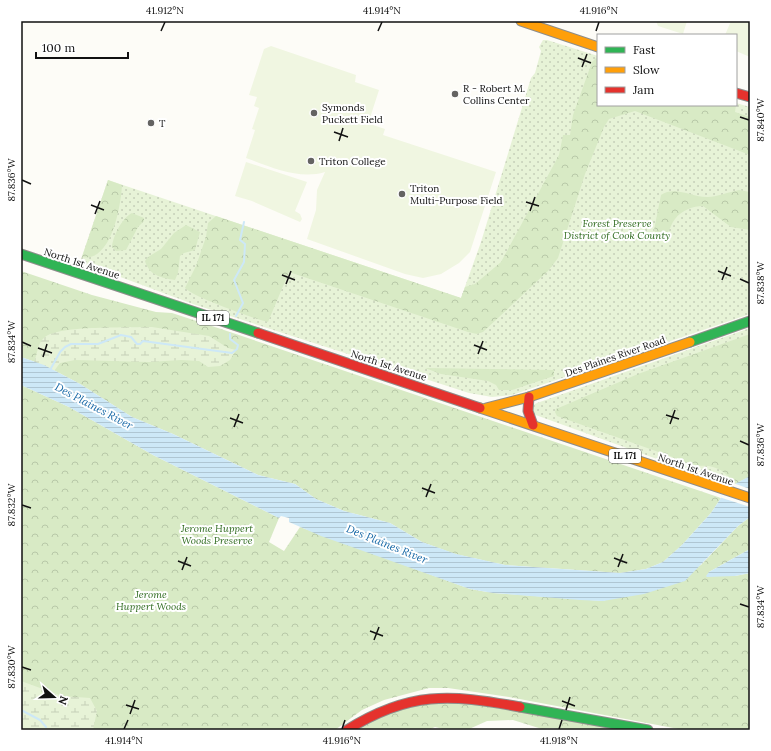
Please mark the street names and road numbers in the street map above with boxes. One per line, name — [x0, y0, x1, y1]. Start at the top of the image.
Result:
street label: North 1st Avenue — [42, 245, 122, 282]
road number: IL 171 — [197, 311, 229, 325]
street label: Des Plaines River Road — [563, 333, 667, 380]
street label: North 1st Avenue — [349, 347, 429, 384]
road number: IL 171 — [609, 449, 641, 463]
street label: North 1st Avenue — [656, 450, 736, 489]

